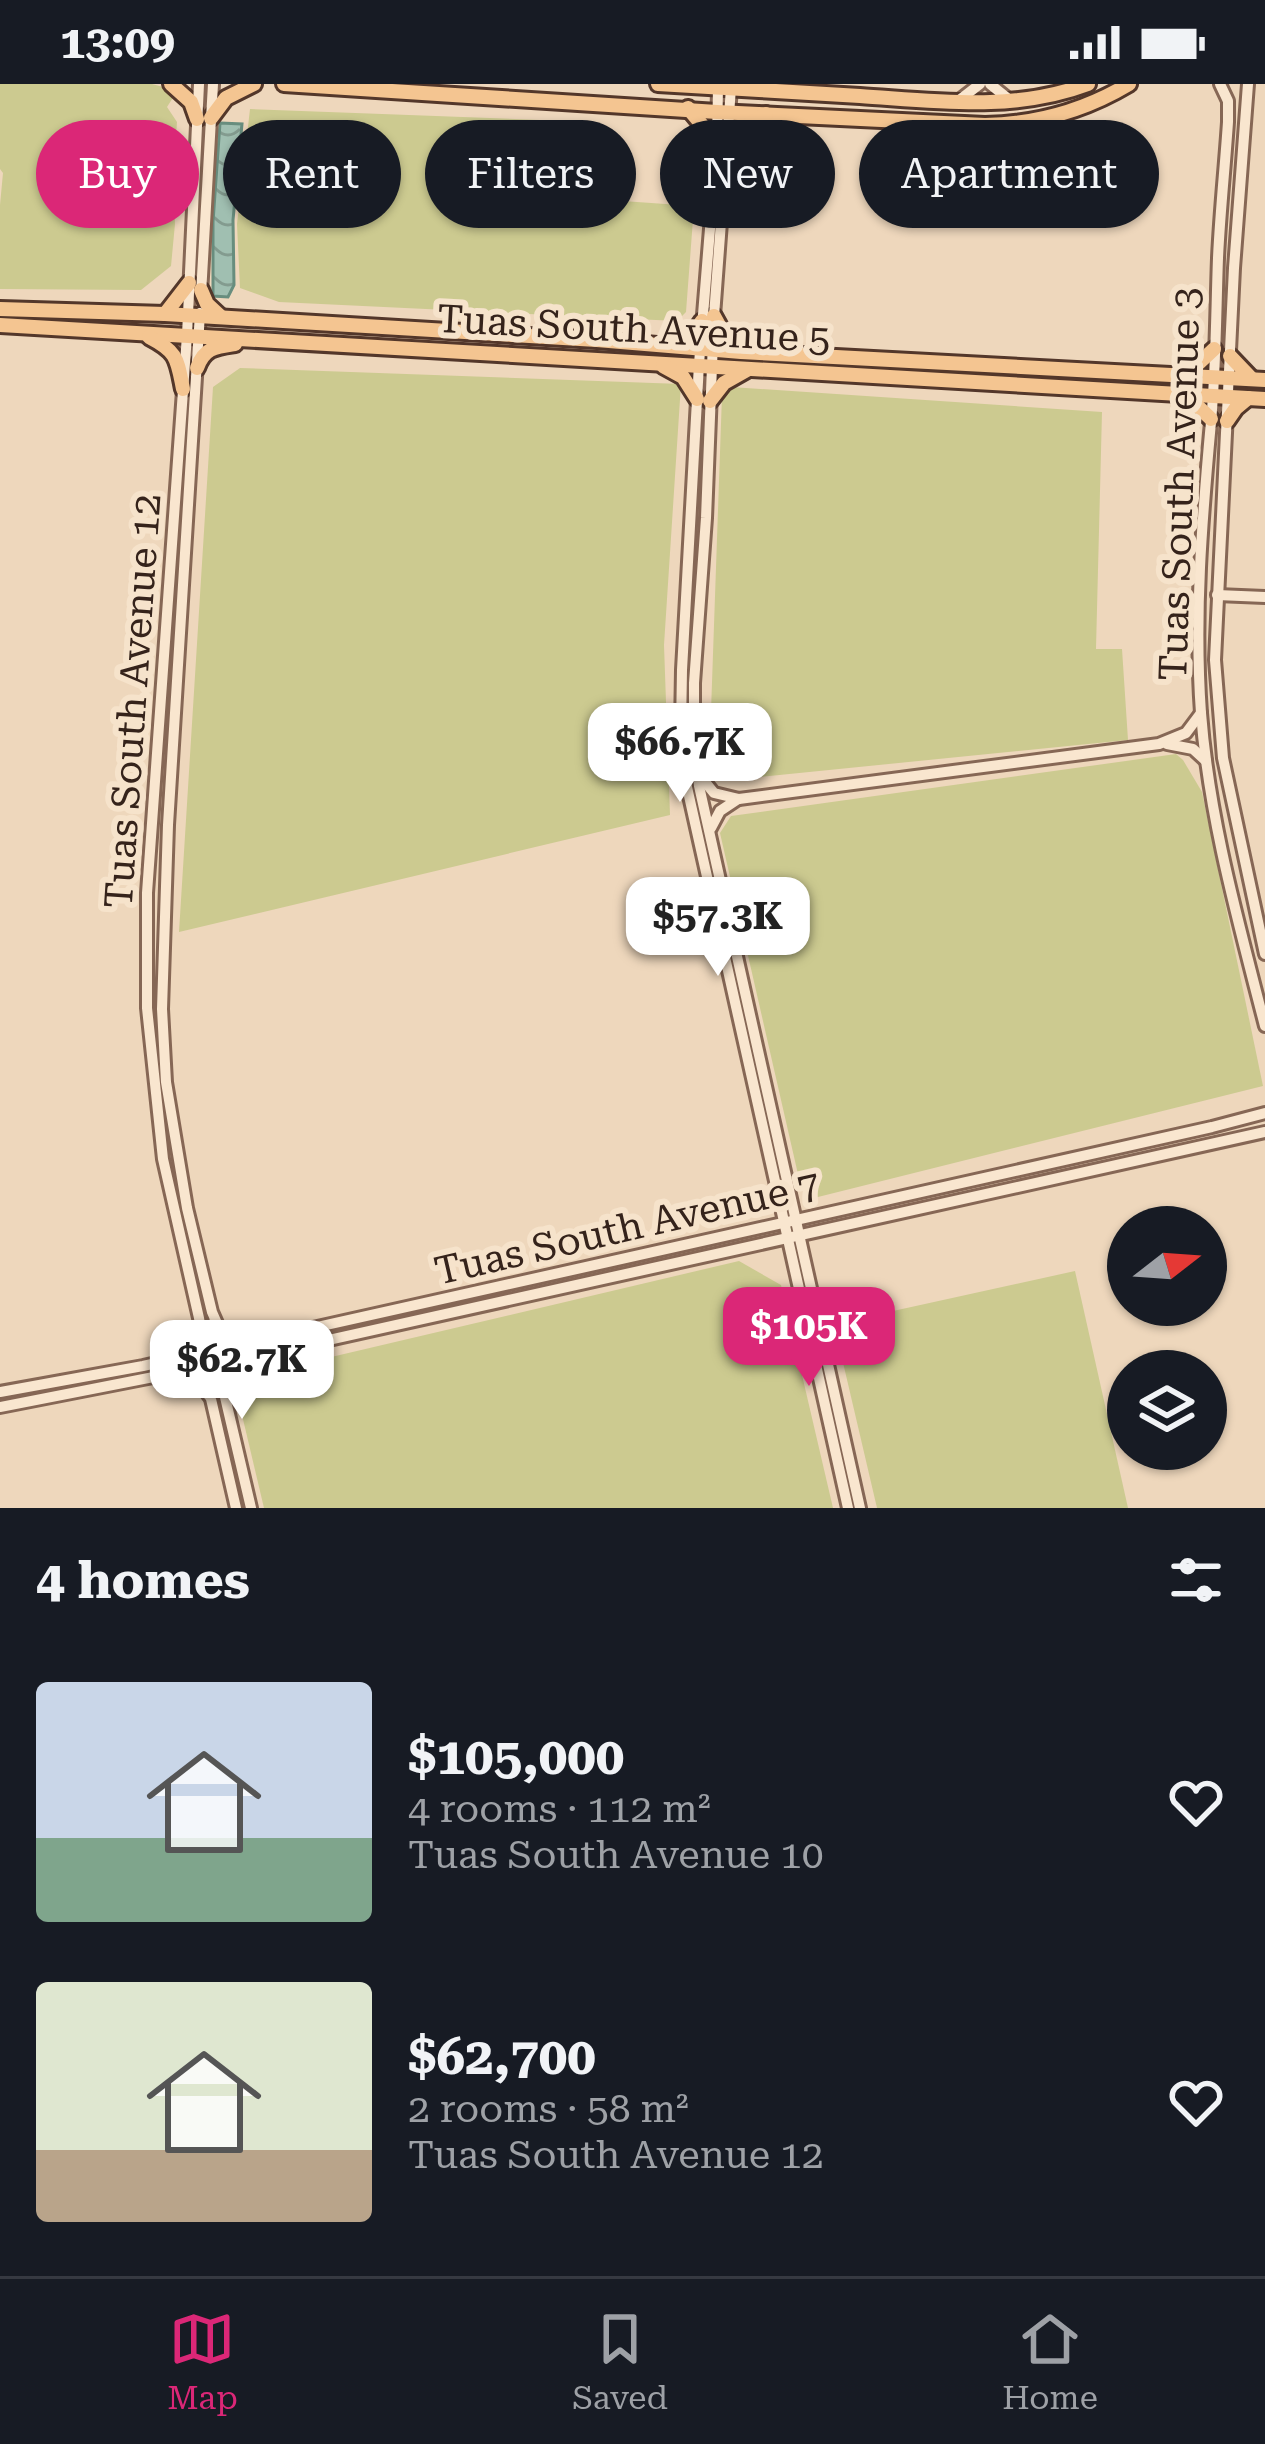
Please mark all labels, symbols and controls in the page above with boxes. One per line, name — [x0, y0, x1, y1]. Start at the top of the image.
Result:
text: 13:09 — [60, 16, 175, 69]
chip: Buy — [36, 120, 199, 228]
chip: Rent — [223, 120, 401, 228]
chip: Filters — [425, 120, 636, 228]
chip: New — [660, 120, 835, 228]
chip: Apartment — [859, 120, 1159, 228]
street label: Tuas South Avenue 3 — [1150, 286, 1210, 682]
street label: Tuas South Avenue 5 — [436, 296, 832, 362]
street label: Tuas South Avenue 12 — [96, 492, 170, 910]
pin: $66.7K — [582, 703, 778, 805]
text: $66.7K — [615, 719, 745, 765]
pin: $57.3K — [620, 877, 816, 979]
text: $57.3K — [653, 893, 783, 939]
street label: Tuas South Avenue 7 — [430, 1161, 824, 1295]
north arrow — [1107, 1206, 1227, 1326]
map controls — [1107, 1206, 1227, 1470]
pin: $105K — [725, 1287, 893, 1389]
text: $105K — [750, 1303, 868, 1349]
pin: $62.7K — [144, 1320, 340, 1422]
text: $62.7K — [177, 1336, 307, 1382]
button: layers — [1107, 1350, 1227, 1470]
icon: filters — [1163, 1547, 1229, 1613]
text: 4 homes — [36, 1551, 250, 1610]
text: $105,000 — [408, 1727, 624, 1786]
icon: home — [132, 1730, 276, 1874]
icon: heart — [1163, 1769, 1229, 1835]
text: 4 rooms · 112 m² — [408, 1786, 711, 1832]
text: Tuas South Avenue 10 — [408, 1832, 824, 1878]
text: $62,700 — [408, 2027, 596, 2086]
icon: home — [132, 2030, 276, 2174]
icon: heart — [1163, 2069, 1229, 2135]
text: 2 rooms · 58 m² — [408, 2086, 689, 2132]
text: Tuas South Avenue 12 — [408, 2132, 824, 2178]
tab: Map — [167, 2306, 238, 2417]
tab: Saved — [572, 2306, 668, 2417]
tab: Home — [1002, 2306, 1098, 2417]

